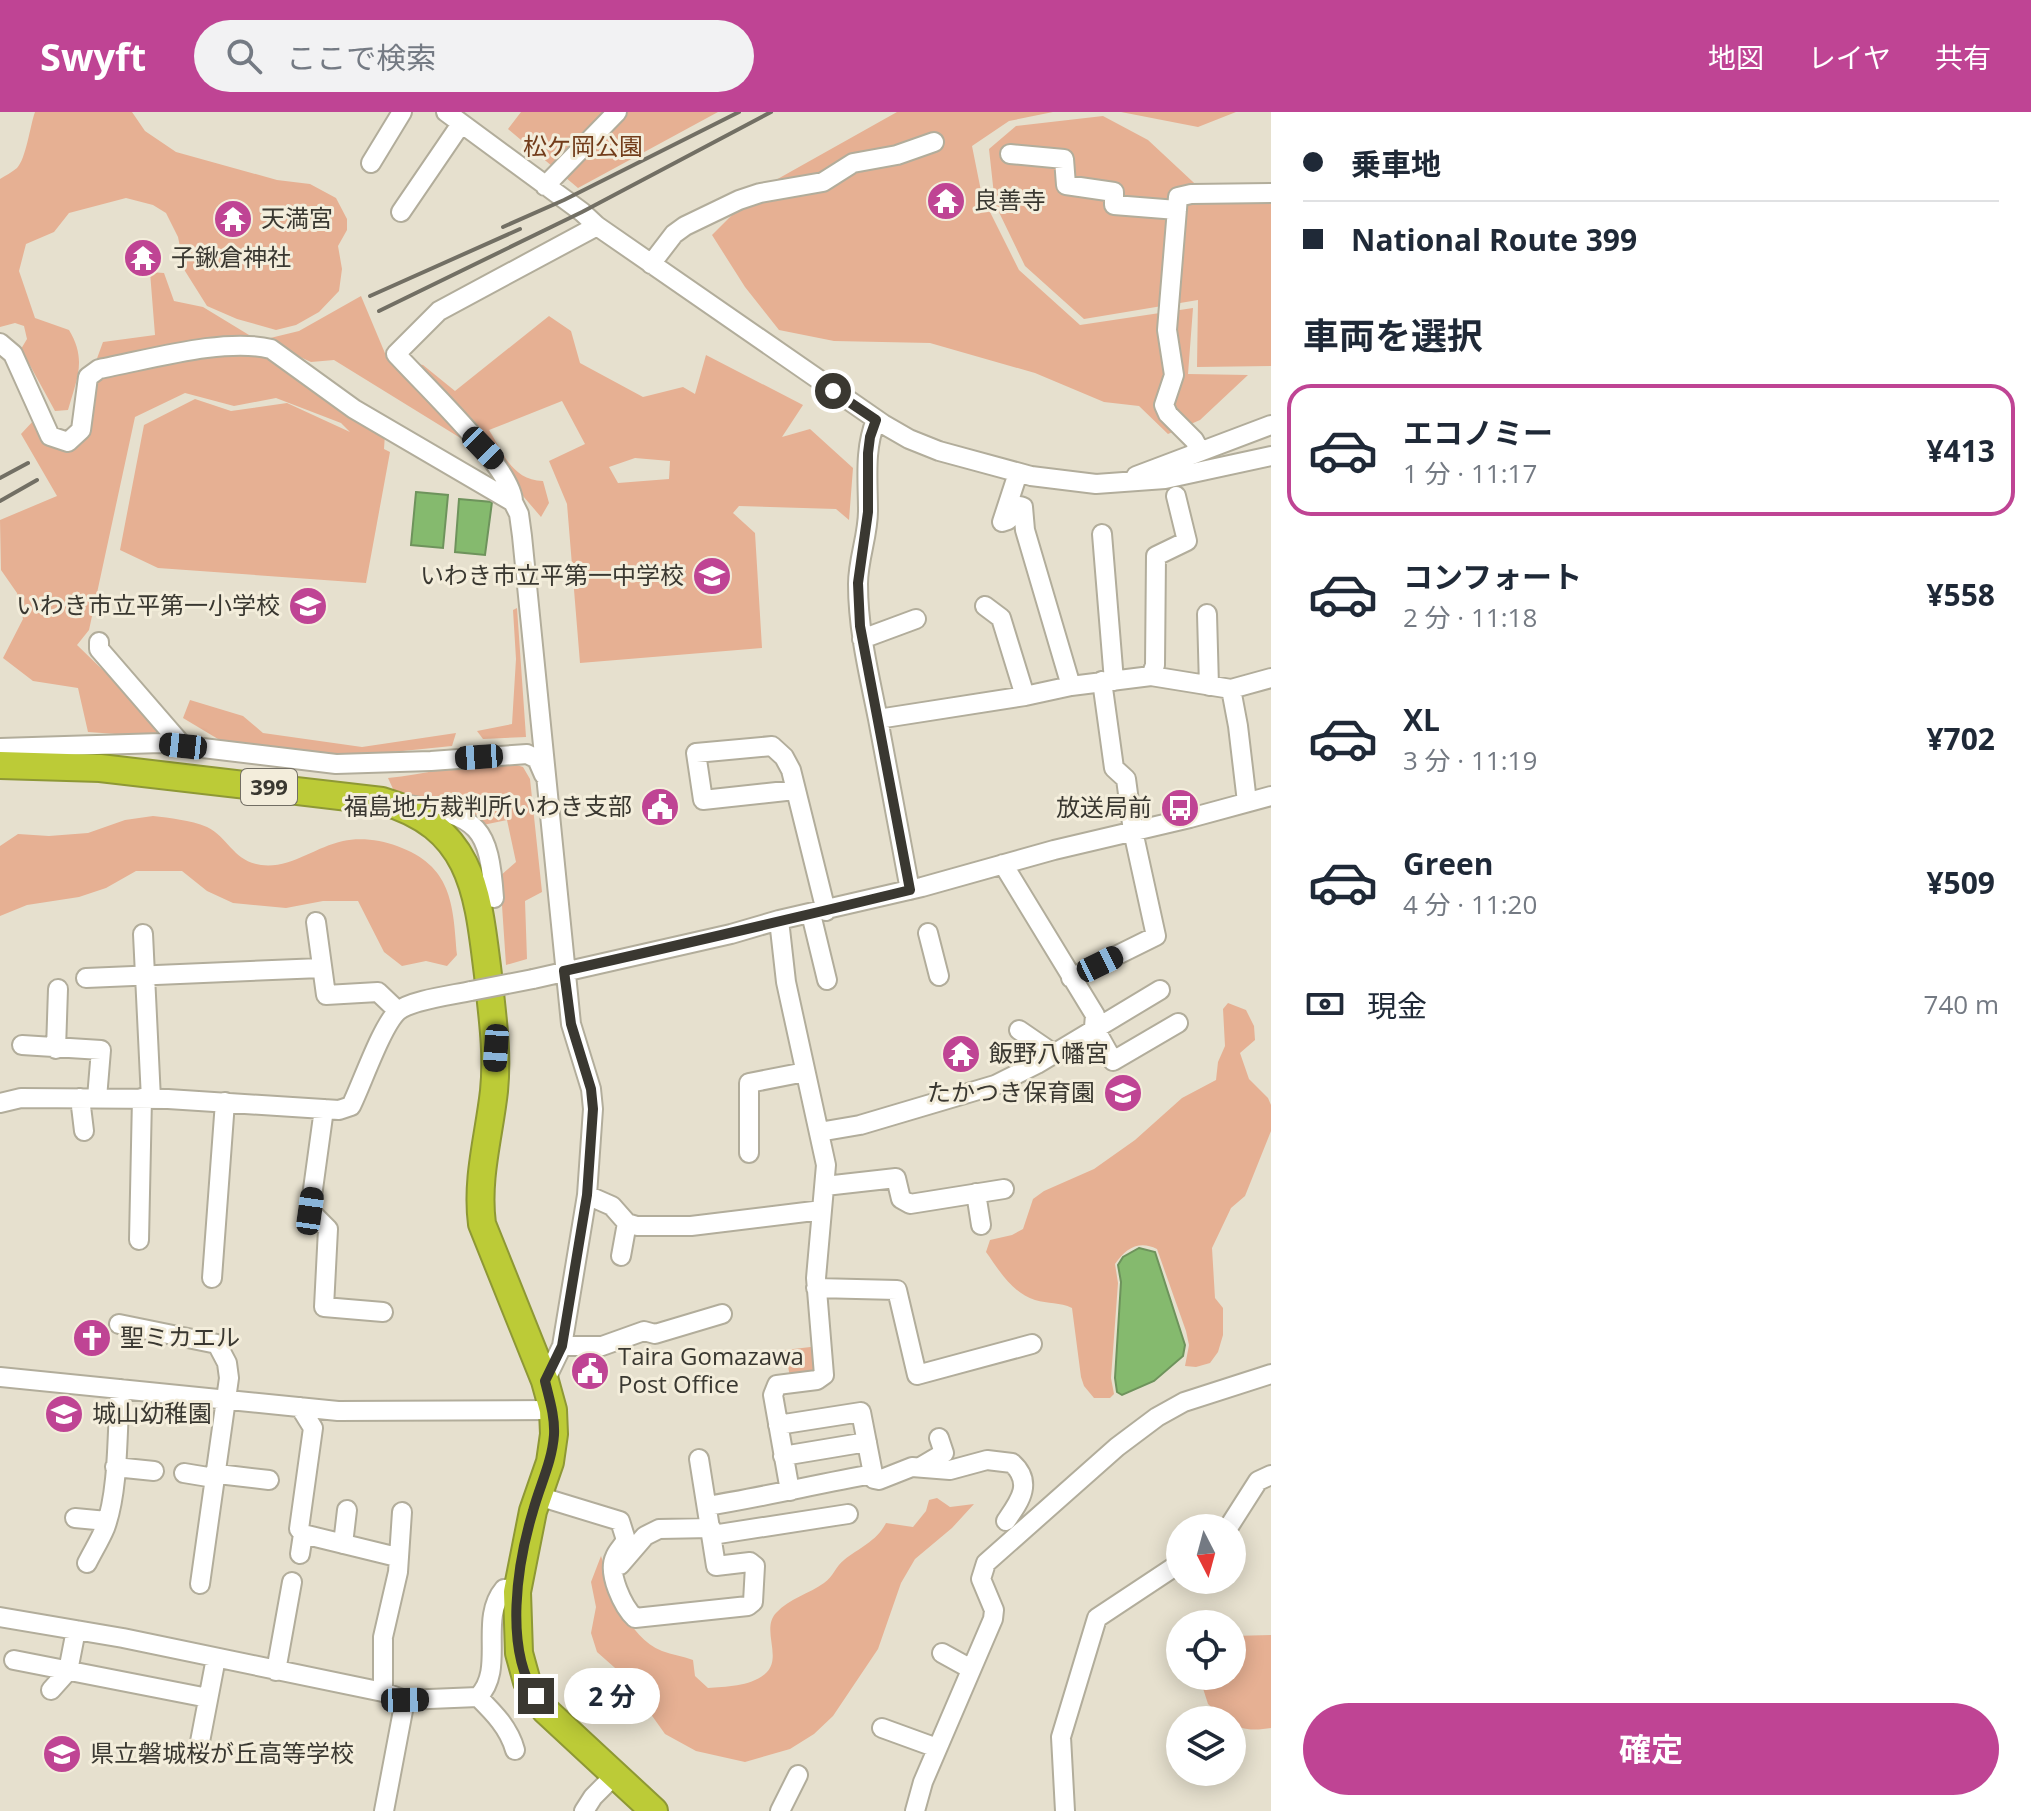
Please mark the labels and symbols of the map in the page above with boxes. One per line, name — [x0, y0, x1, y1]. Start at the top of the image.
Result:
park label: 松ケ岡公園 — [523, 129, 643, 162]
temple icon: 良善寺 — [925, 180, 967, 222]
place label: 良善寺 — [974, 183, 1046, 216]
temple icon: 天満宮 — [212, 198, 254, 240]
place label: 天満宮 — [261, 201, 333, 234]
temple icon: 子鍬倉神社 — [122, 237, 164, 279]
place label: 子鍬倉神社 — [171, 240, 291, 273]
route start — [815, 373, 851, 409]
car — [458, 422, 508, 474]
school or university icon: いわき市立平第一中学校 — [691, 555, 733, 597]
place label: いわき市立平第一中学校 — [420, 558, 684, 591]
school or university icon: いわき市立平第一小学校 — [287, 585, 329, 627]
place label: いわき市立平第一小学校 — [16, 588, 280, 621]
car — [158, 732, 208, 760]
car — [454, 743, 504, 771]
road number: 399 — [241, 769, 297, 805]
public building icon: 福島地方裁判所いわき支部 — [639, 786, 681, 828]
bus stop icon: 放送局前 — [1159, 787, 1201, 829]
place label: 福島地方裁判所いわき支部 — [344, 789, 632, 822]
place label: 放送局前 — [1056, 790, 1152, 823]
car — [1073, 943, 1127, 985]
car — [482, 1023, 510, 1073]
temple icon: 飯野八幡宮 — [940, 1033, 982, 1075]
place label: 飯野八幡宮 — [989, 1036, 1109, 1069]
school or university icon: たかつき保育園 — [1102, 1072, 1144, 1114]
place label: たかつき保育園 — [927, 1075, 1095, 1108]
car — [295, 1186, 325, 1236]
church icon: 聖ミカエル — [71, 1317, 113, 1359]
place label: 聖ミカエル — [120, 1320, 240, 1353]
place label: Taira Gomazawa Post Office — [618, 1339, 804, 1400]
public building icon: Taira Gomazawa Post Office — [569, 1350, 611, 1392]
school or university icon: 城山幼稚園 — [43, 1393, 85, 1435]
place label: 城山幼稚園 — [92, 1396, 212, 1429]
north arrow — [1166, 1514, 1246, 1594]
callout: 2 分 — [564, 1668, 660, 1724]
route end — [518, 1678, 554, 1714]
car — [381, 1688, 429, 1712]
school or university icon: 県立磐城桜が丘高等学校 — [41, 1733, 83, 1775]
place label: 県立磐城桜が丘高等学校 — [90, 1736, 354, 1769]

